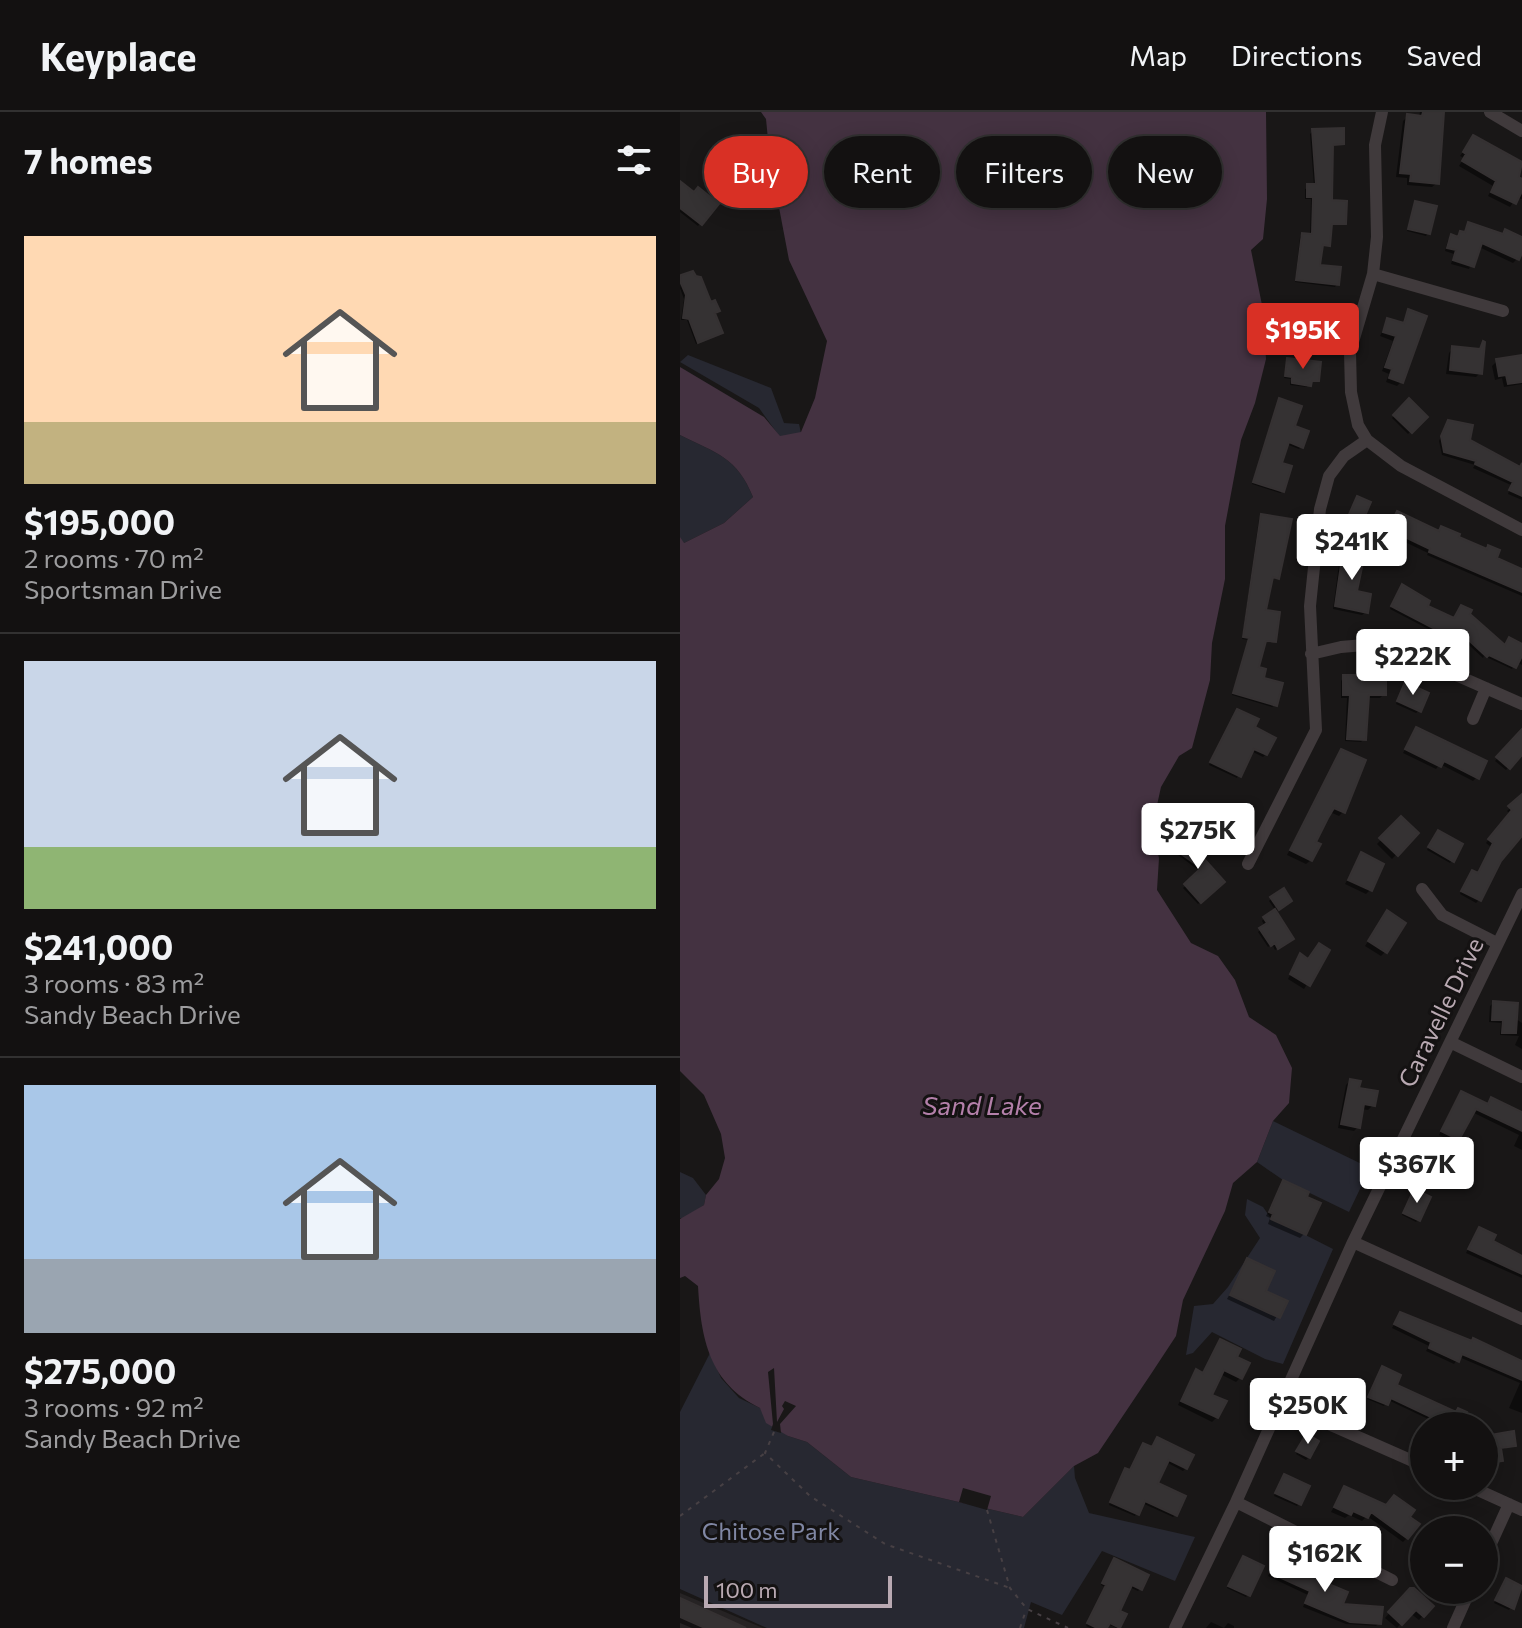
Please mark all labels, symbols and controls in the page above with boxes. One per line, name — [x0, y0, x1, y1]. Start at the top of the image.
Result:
text: Keyplace — [40, 32, 196, 79]
text: Map — [1129, 38, 1187, 72]
text: Directions — [1231, 38, 1362, 72]
text: Saved — [1406, 38, 1482, 72]
chip: Buy — [704, 136, 808, 208]
chip: Rent — [824, 136, 940, 208]
chip: Filters — [956, 136, 1092, 208]
chip: New — [1108, 136, 1222, 208]
icon: filters — [612, 138, 656, 182]
text: 7 homes — [24, 139, 153, 181]
icon: home — [268, 288, 412, 432]
pin: $195K — [1247, 303, 1359, 371]
text: $195K — [1265, 313, 1341, 344]
text: $195,000 — [24, 500, 175, 542]
pin: $241K — [1296, 514, 1408, 582]
text: $241K — [1315, 524, 1389, 555]
text: 2 rooms · 70 m² — [24, 542, 204, 573]
text: Sportsman Drive — [24, 573, 222, 604]
pin: $222K — [1357, 629, 1469, 697]
text: $222K — [1374, 639, 1452, 670]
icon: home — [268, 713, 412, 857]
pin: $275K — [1142, 803, 1254, 871]
text: $275K — [1159, 813, 1237, 844]
text: $241,000 — [24, 925, 173, 967]
street label: Caravelle Drive — [1391, 933, 1489, 1091]
text: 3 rooms · 83 m² — [24, 967, 204, 998]
text: Sandy Beach Drive — [24, 998, 241, 1029]
water label: Sand Lake — [922, 1089, 1042, 1120]
icon: home — [268, 1137, 412, 1281]
pin: $367K — [1361, 1137, 1473, 1205]
text: $367K — [1378, 1147, 1456, 1178]
text: $275,000 — [24, 1349, 176, 1391]
pin: $250K — [1252, 1378, 1364, 1446]
text: $250K — [1268, 1388, 1348, 1419]
text: 3 rooms · 92 m² — [24, 1391, 204, 1422]
map controls — [1410, 1412, 1498, 1604]
button: + — [1410, 1412, 1498, 1500]
text: Sandy Beach Drive — [24, 1422, 241, 1453]
park label: Chitose Park — [702, 1516, 840, 1545]
button: − — [1410, 1516, 1498, 1604]
pin: $162K — [1269, 1526, 1381, 1594]
text: $162K — [1287, 1536, 1363, 1567]
scale bar — [704, 1572, 892, 1608]
text: 100 m — [716, 1576, 778, 1603]

